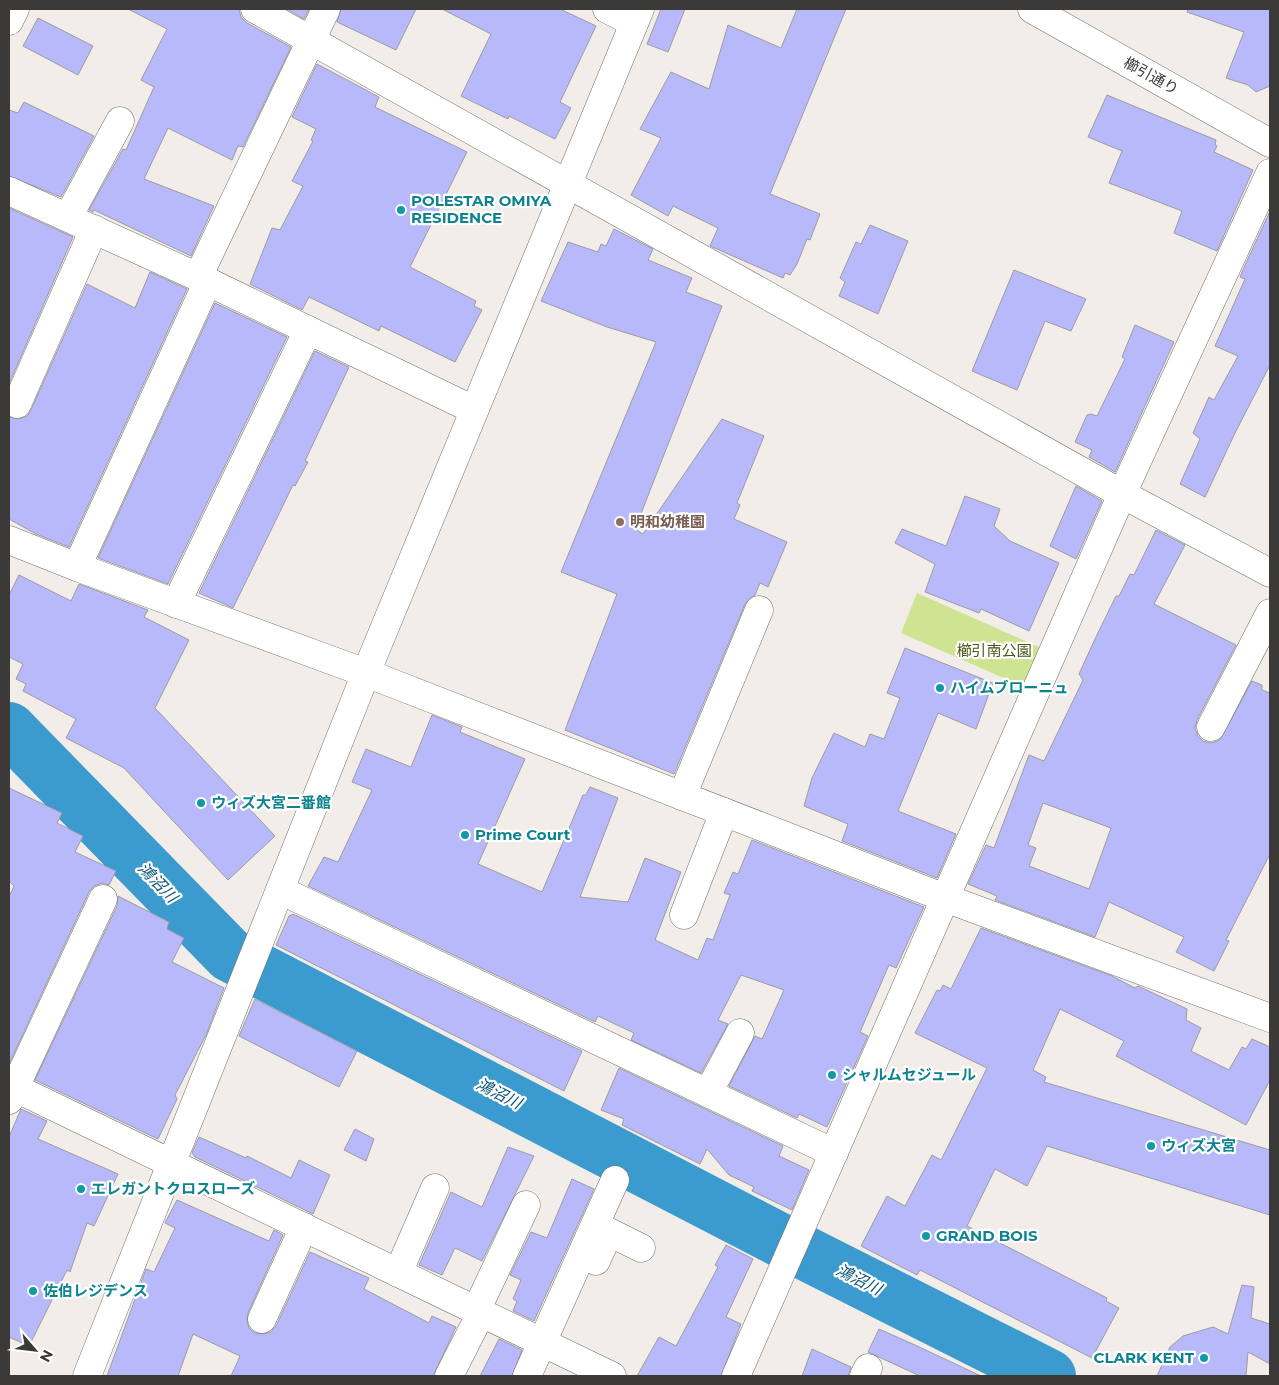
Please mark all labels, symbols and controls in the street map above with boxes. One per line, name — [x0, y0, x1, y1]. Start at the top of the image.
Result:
street label: 櫛引通り — [1120, 53, 1182, 98]
place label: POLESTAR OMIYA RESIDENCE — [411, 191, 552, 227]
marker: POLESTAR OMIYA RESIDENCE — [395, 204, 407, 216]
place label: 明和幼稚園 — [630, 512, 705, 531]
marker: 明和幼稚園 — [614, 516, 626, 528]
park label: 櫛引南公園 — [956, 641, 1032, 660]
place label: ハイムブローニュ — [950, 678, 1069, 697]
marker: ハイムブローニュ — [934, 682, 946, 694]
place label: ウィズ大宮二番館 — [211, 793, 331, 812]
marker: ウィズ大宮二番館 — [195, 797, 207, 809]
place label: Prime Court — [475, 825, 571, 844]
marker: Prime Court — [459, 829, 471, 841]
water label: 鴻沼川 — [134, 858, 183, 908]
place label: シャルムセジュール — [842, 1065, 976, 1084]
marker: シャルムセジュール — [826, 1069, 838, 1081]
water label: 鴻沼川 — [473, 1074, 526, 1114]
place label: ウィズ大宮 — [1161, 1136, 1236, 1155]
marker: ウィズ大宮 — [1145, 1140, 1157, 1152]
place label: エレガントクロスローズ — [91, 1179, 255, 1198]
marker: エレガントクロスローズ — [75, 1183, 87, 1195]
place label: GRAND BOIS — [936, 1226, 1038, 1245]
marker: GRAND BOIS — [920, 1230, 932, 1242]
water label: 鴻沼川 — [833, 1260, 886, 1300]
place label: 佐伯レジデンス — [43, 1281, 148, 1300]
marker: 佐伯レジデンス — [27, 1285, 39, 1297]
north arrow — [10, 1325, 60, 1375]
text: N — [36, 1347, 57, 1365]
place label: CLARK KENT — [1094, 1348, 1195, 1367]
marker: CLARK KENT — [1198, 1352, 1210, 1364]

